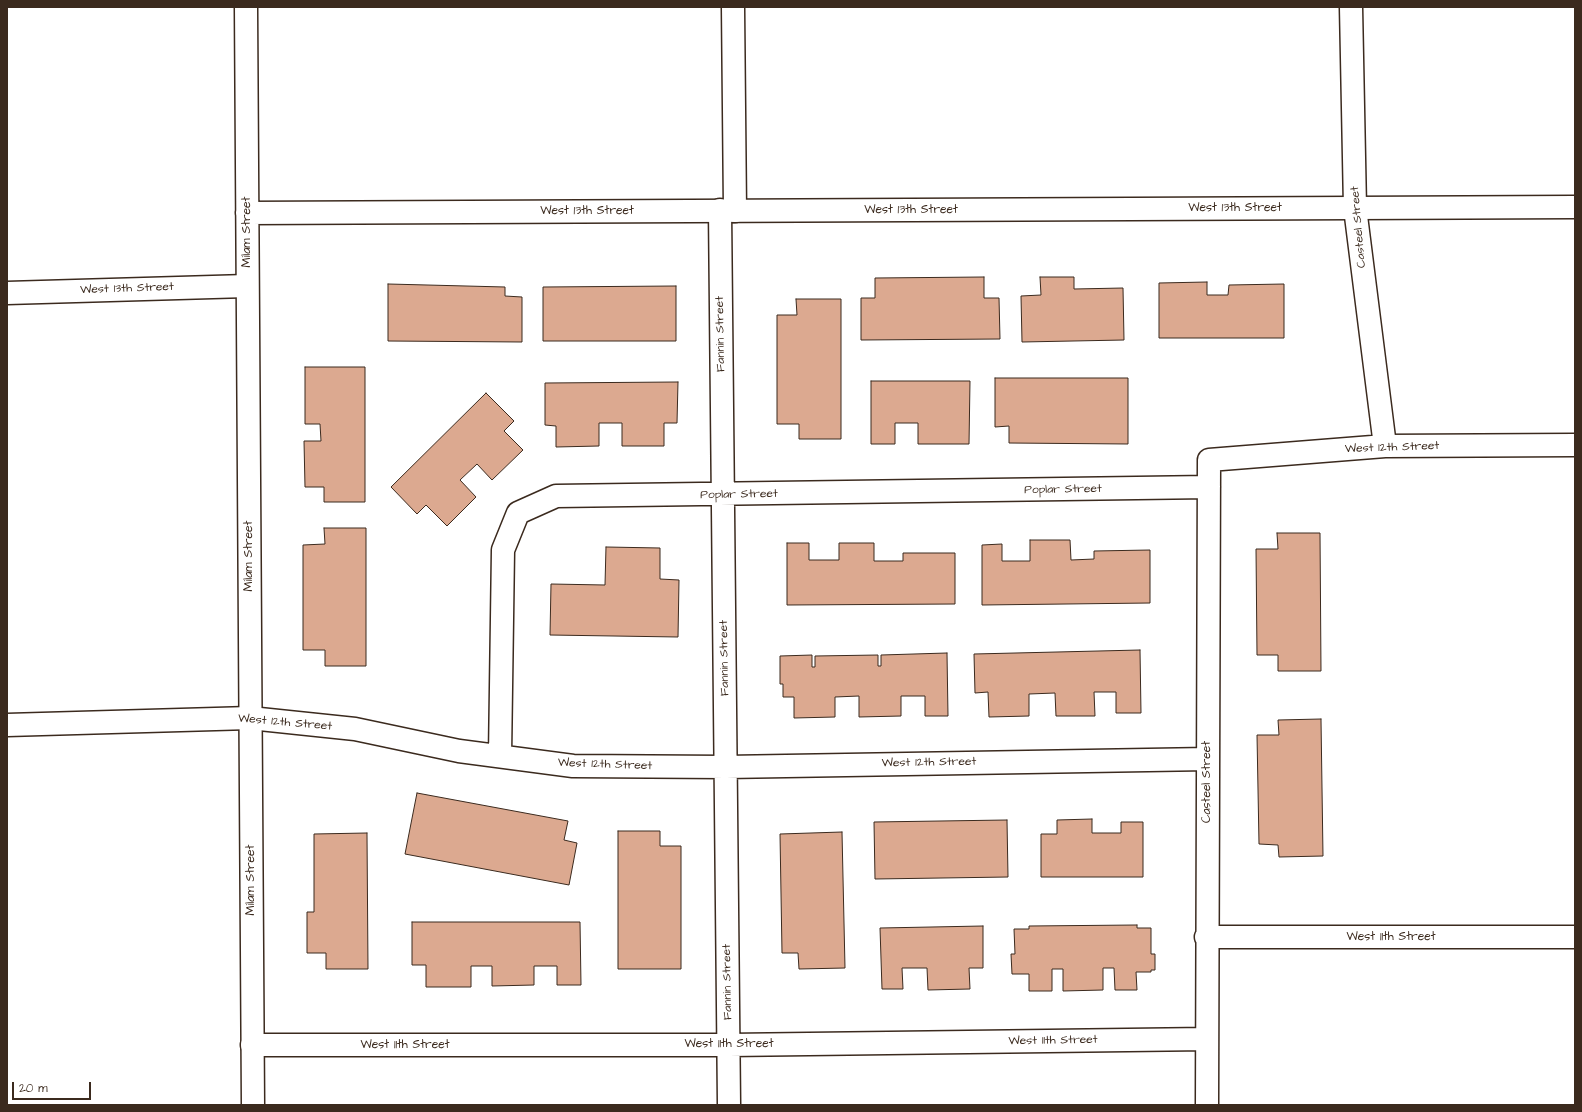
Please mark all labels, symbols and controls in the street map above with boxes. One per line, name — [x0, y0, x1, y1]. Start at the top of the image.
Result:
street label: Casteel Street — [1348, 185, 1370, 269]
street label: Milam Street — [240, 197, 254, 267]
street label: West 13th Street — [1188, 201, 1282, 215]
street label: West 13th Street — [864, 203, 958, 217]
street label: West 13th Street — [540, 204, 634, 218]
street label: West 13th Street — [80, 280, 174, 298]
street label: Fannin Street — [713, 296, 729, 372]
street label: West 12th Street — [1345, 439, 1439, 457]
street label: Poplar Street — [1024, 482, 1102, 498]
street label: Poplar Street — [700, 487, 778, 503]
street label: Milam Street — [242, 521, 256, 591]
street label: Fannin Street — [717, 620, 733, 696]
street label: West 12th Street — [237, 712, 333, 734]
street label: Casteel Street — [1200, 741, 1214, 823]
street label: West 12th Street — [882, 755, 976, 771]
street label: West 12th Street — [558, 756, 652, 774]
street label: Milam Street — [244, 845, 258, 915]
street label: West 11th Street — [1346, 930, 1436, 944]
street label: Fannin Street — [720, 944, 736, 1020]
street label: West 11th Street — [1008, 1033, 1098, 1049]
street label: West 11th Street — [684, 1037, 774, 1051]
street label: West 11th Street — [360, 1038, 450, 1052]
scale bar — [14, 1074, 93, 1100]
text: 20 m — [19, 1080, 48, 1097]

